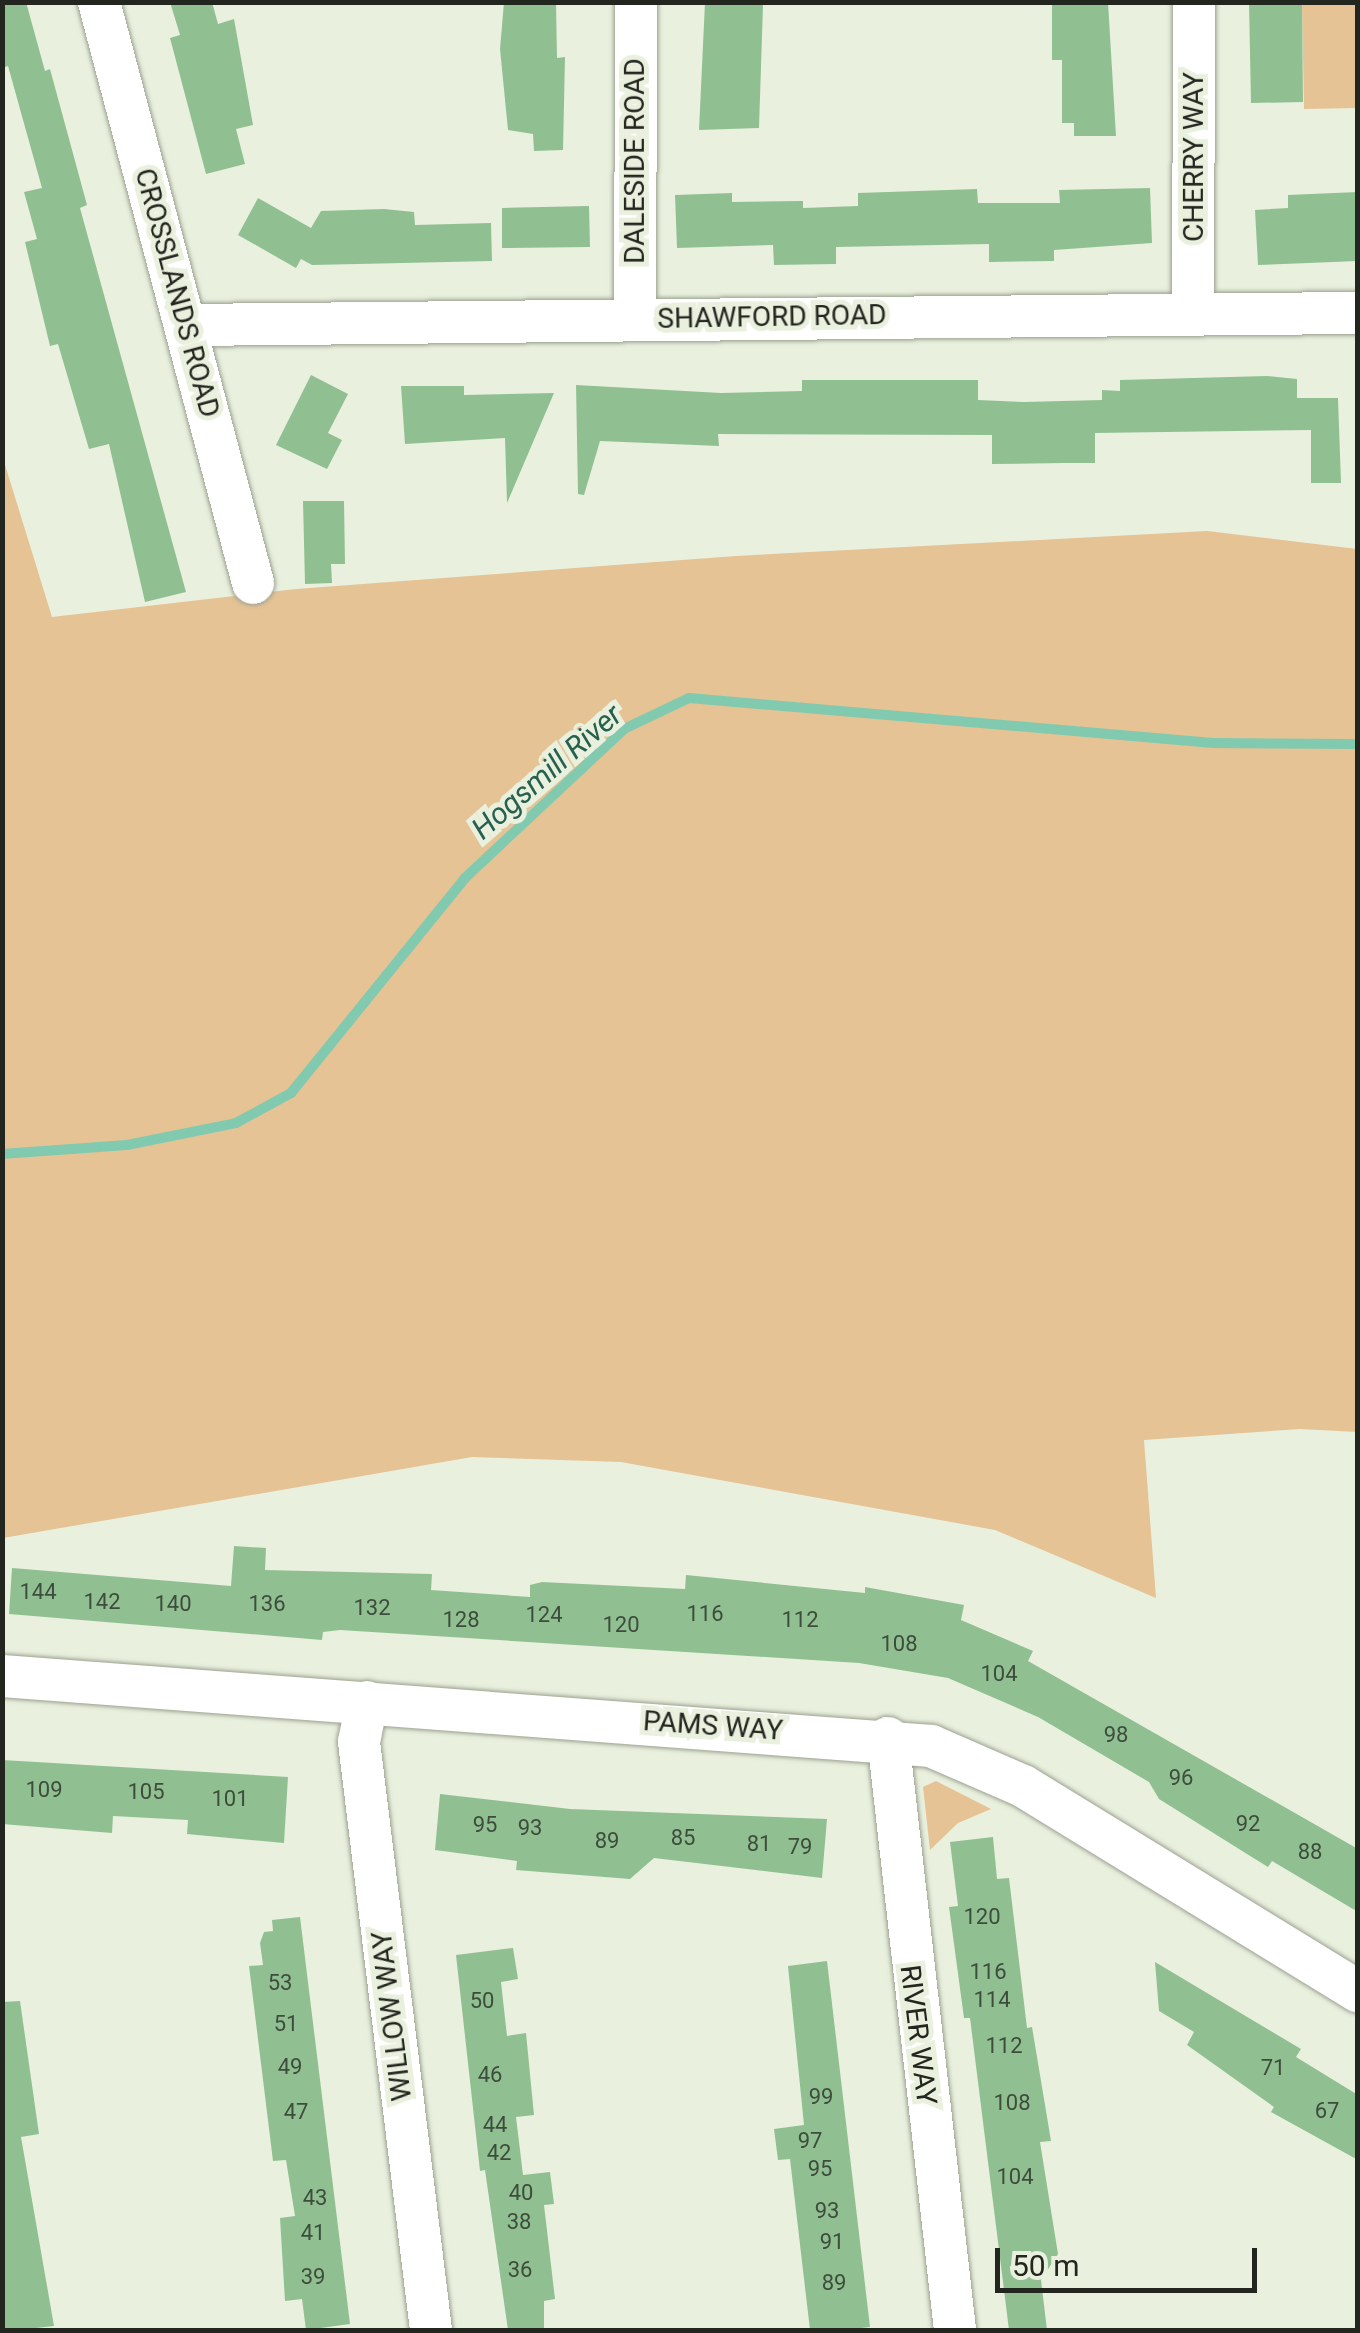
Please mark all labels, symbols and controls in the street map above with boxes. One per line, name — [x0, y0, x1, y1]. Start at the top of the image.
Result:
street label: DALESIDE ROAD — [618, 58, 652, 264]
street label: CHERRY WAY — [1177, 72, 1211, 242]
street label: CROSSLANDS ROAD — [128, 165, 226, 421]
street label: SHAWFORD ROAD — [657, 298, 887, 336]
water label: Hogsmill River — [465, 697, 629, 847]
house number: 144 — [19, 1579, 57, 1605]
house number: 142 — [83, 1589, 121, 1615]
house number: 140 — [154, 1591, 192, 1617]
house number: 136 — [248, 1591, 286, 1617]
house number: 132 — [353, 1595, 391, 1621]
house number: 116 — [686, 1601, 724, 1627]
house number: 124 — [525, 1602, 563, 1628]
house number: 128 — [442, 1607, 480, 1633]
house number: 112 — [781, 1607, 819, 1633]
house number: 120 — [602, 1612, 640, 1638]
house number: 108 — [880, 1631, 918, 1657]
house number: 104 — [980, 1661, 1018, 1687]
street label: PAMS WAY — [642, 1704, 784, 1748]
house number: 98 — [1104, 1722, 1128, 1748]
house number: 96 — [1169, 1765, 1193, 1791]
house number: 109 — [25, 1777, 63, 1803]
house number: 105 — [127, 1779, 165, 1805]
house number: 101 — [211, 1786, 249, 1812]
house number: 92 — [1236, 1811, 1260, 1837]
house number: 95 — [473, 1812, 497, 1838]
house number: 93 — [518, 1815, 542, 1841]
house number: 85 — [671, 1825, 695, 1851]
house number: 89 — [595, 1828, 619, 1854]
house number: 81 — [747, 1831, 771, 1857]
house number: 79 — [788, 1834, 812, 1860]
house number: 88 — [1298, 1839, 1322, 1865]
house number: 120 — [963, 1904, 1001, 1930]
street label: WILLOW WAY — [365, 1929, 419, 2103]
house number: 116 — [969, 1959, 1007, 1985]
street label: RIVER WAY — [893, 1963, 943, 2107]
house number: 53 — [268, 1970, 292, 1996]
house number: 114 — [973, 1987, 1011, 2013]
house number: 50 — [470, 1988, 494, 2014]
house number: 51 — [274, 2011, 298, 2037]
house number: 112 — [985, 2033, 1023, 2059]
house number: 49 — [278, 2054, 302, 2080]
house number: 71 — [1261, 2055, 1285, 2081]
house number: 46 — [478, 2062, 502, 2088]
house number: 99 — [809, 2084, 833, 2110]
house number: 108 — [993, 2090, 1031, 2116]
house number: 67 — [1315, 2098, 1339, 2124]
house number: 47 — [284, 2099, 308, 2125]
house number: 44 — [483, 2112, 507, 2138]
house number: 97 — [798, 2128, 822, 2154]
house number: 42 — [487, 2140, 511, 2166]
house number: 95 — [808, 2156, 832, 2182]
house number: 104 — [996, 2164, 1034, 2190]
house number: 40 — [509, 2180, 533, 2206]
house number: 43 — [303, 2185, 327, 2211]
house number: 93 — [815, 2198, 839, 2224]
house number: 38 — [507, 2209, 531, 2235]
house number: 41 — [301, 2220, 325, 2246]
scale bar — [1000, 2228, 1262, 2290]
house number: 91 — [820, 2229, 844, 2255]
text: 50 m — [1012, 2248, 1079, 2283]
house number: 36 — [508, 2257, 532, 2283]
house number: 39 — [301, 2264, 325, 2290]
house number: 89 — [822, 2270, 846, 2296]

